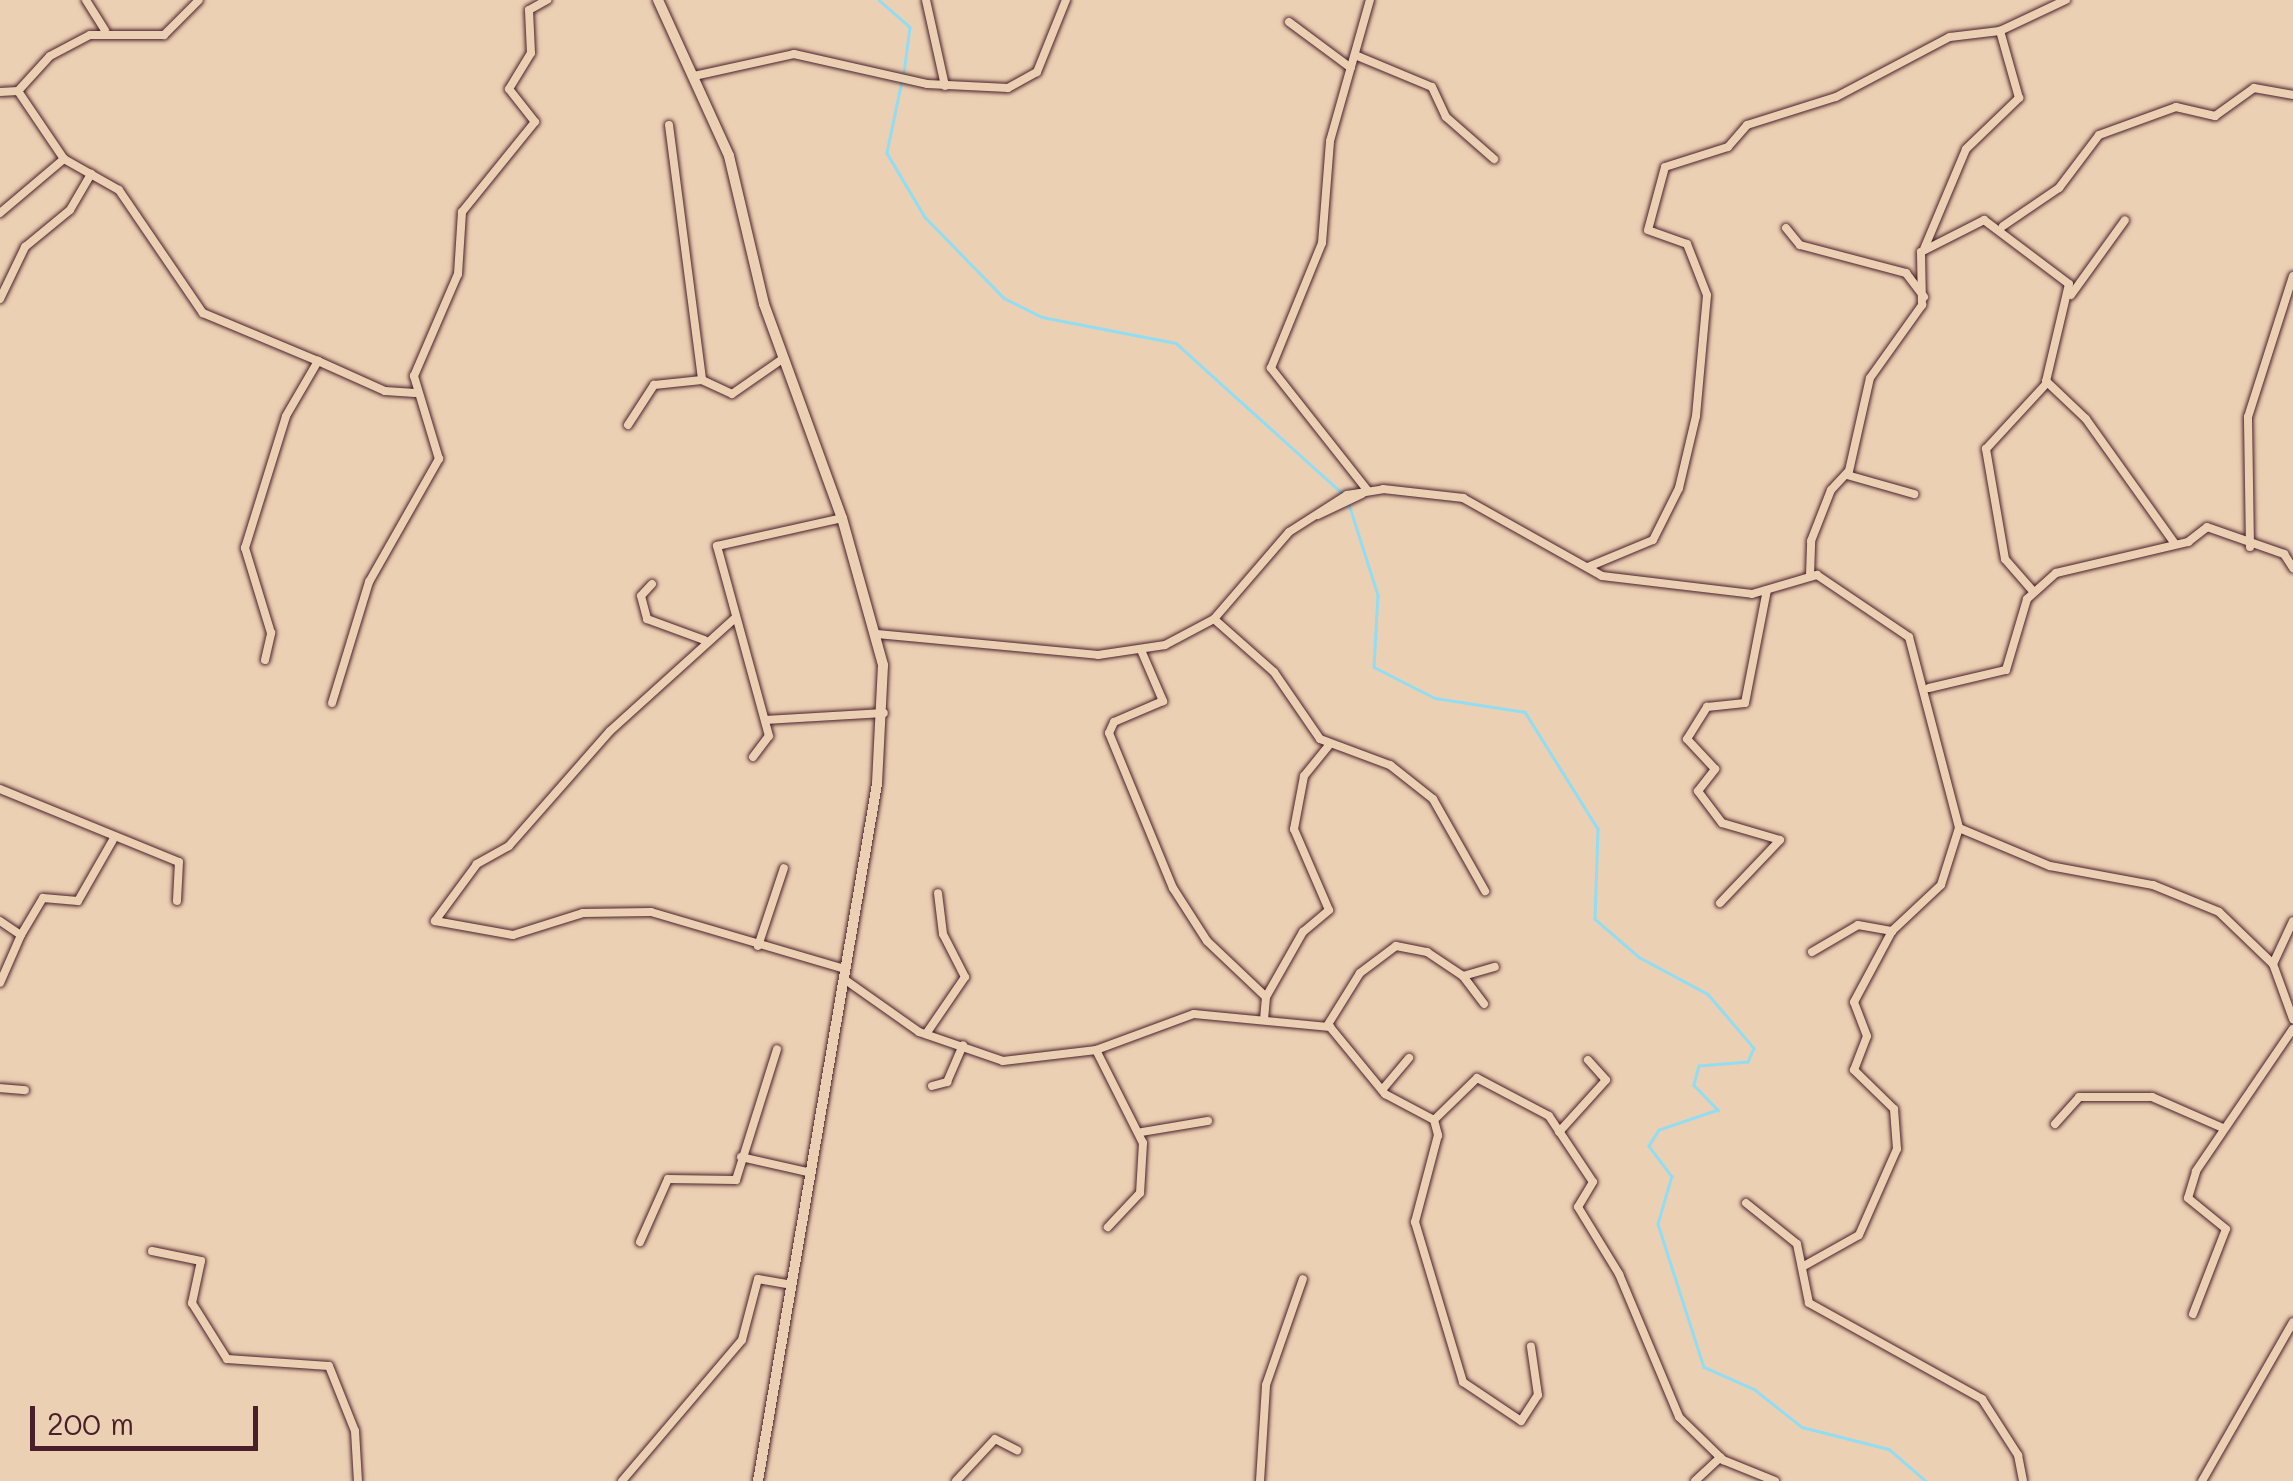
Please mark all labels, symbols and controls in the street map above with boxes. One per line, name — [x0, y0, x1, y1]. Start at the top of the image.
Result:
scale bar — [35, 1386, 262, 1448]
text: 200 m — [47, 1403, 134, 1443]

